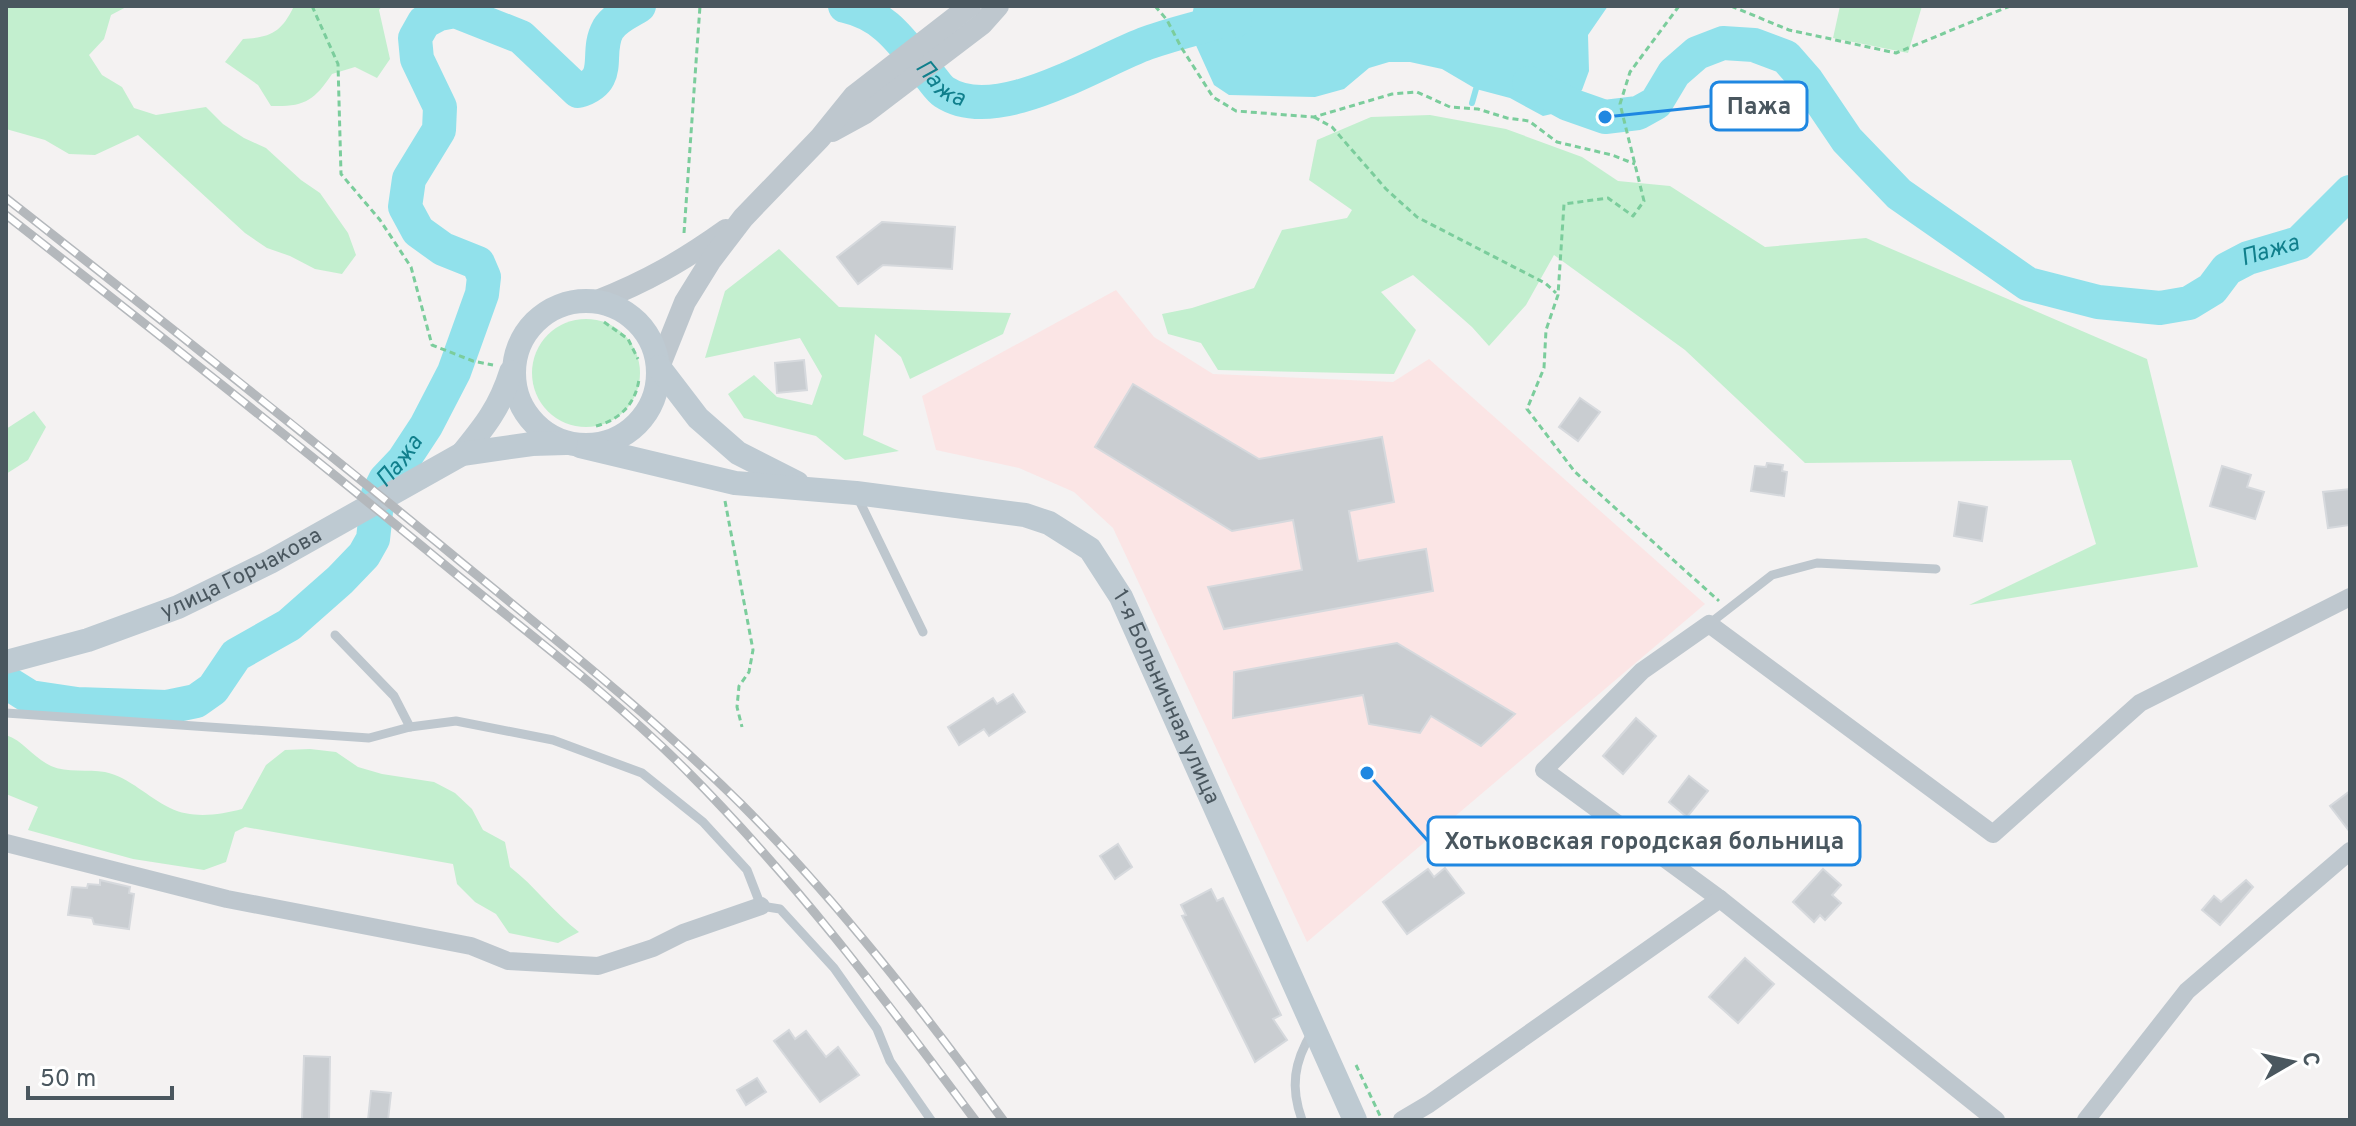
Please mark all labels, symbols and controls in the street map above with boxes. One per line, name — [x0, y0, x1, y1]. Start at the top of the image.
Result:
water label: Пажа — [908, 54, 969, 115]
callout: Пажа — [1711, 82, 1807, 130]
text: Пажа — [1727, 93, 1791, 123]
water label: Пажа — [2237, 229, 2303, 274]
water label: Пажа — [370, 429, 431, 495]
street label: улица Горчакова — [157, 522, 327, 626]
street label: 1-я Больничная улица — [1106, 585, 1225, 809]
callout: Хотьковская городская больница — [1428, 817, 1860, 865]
text: Хотьковская городская больница — [1444, 828, 1844, 858]
north arrow — [2252, 1022, 2332, 1102]
scale bar — [28, 1050, 172, 1100]
text: С — [2295, 1050, 2324, 1068]
text: 50 m — [40, 1065, 96, 1095]

